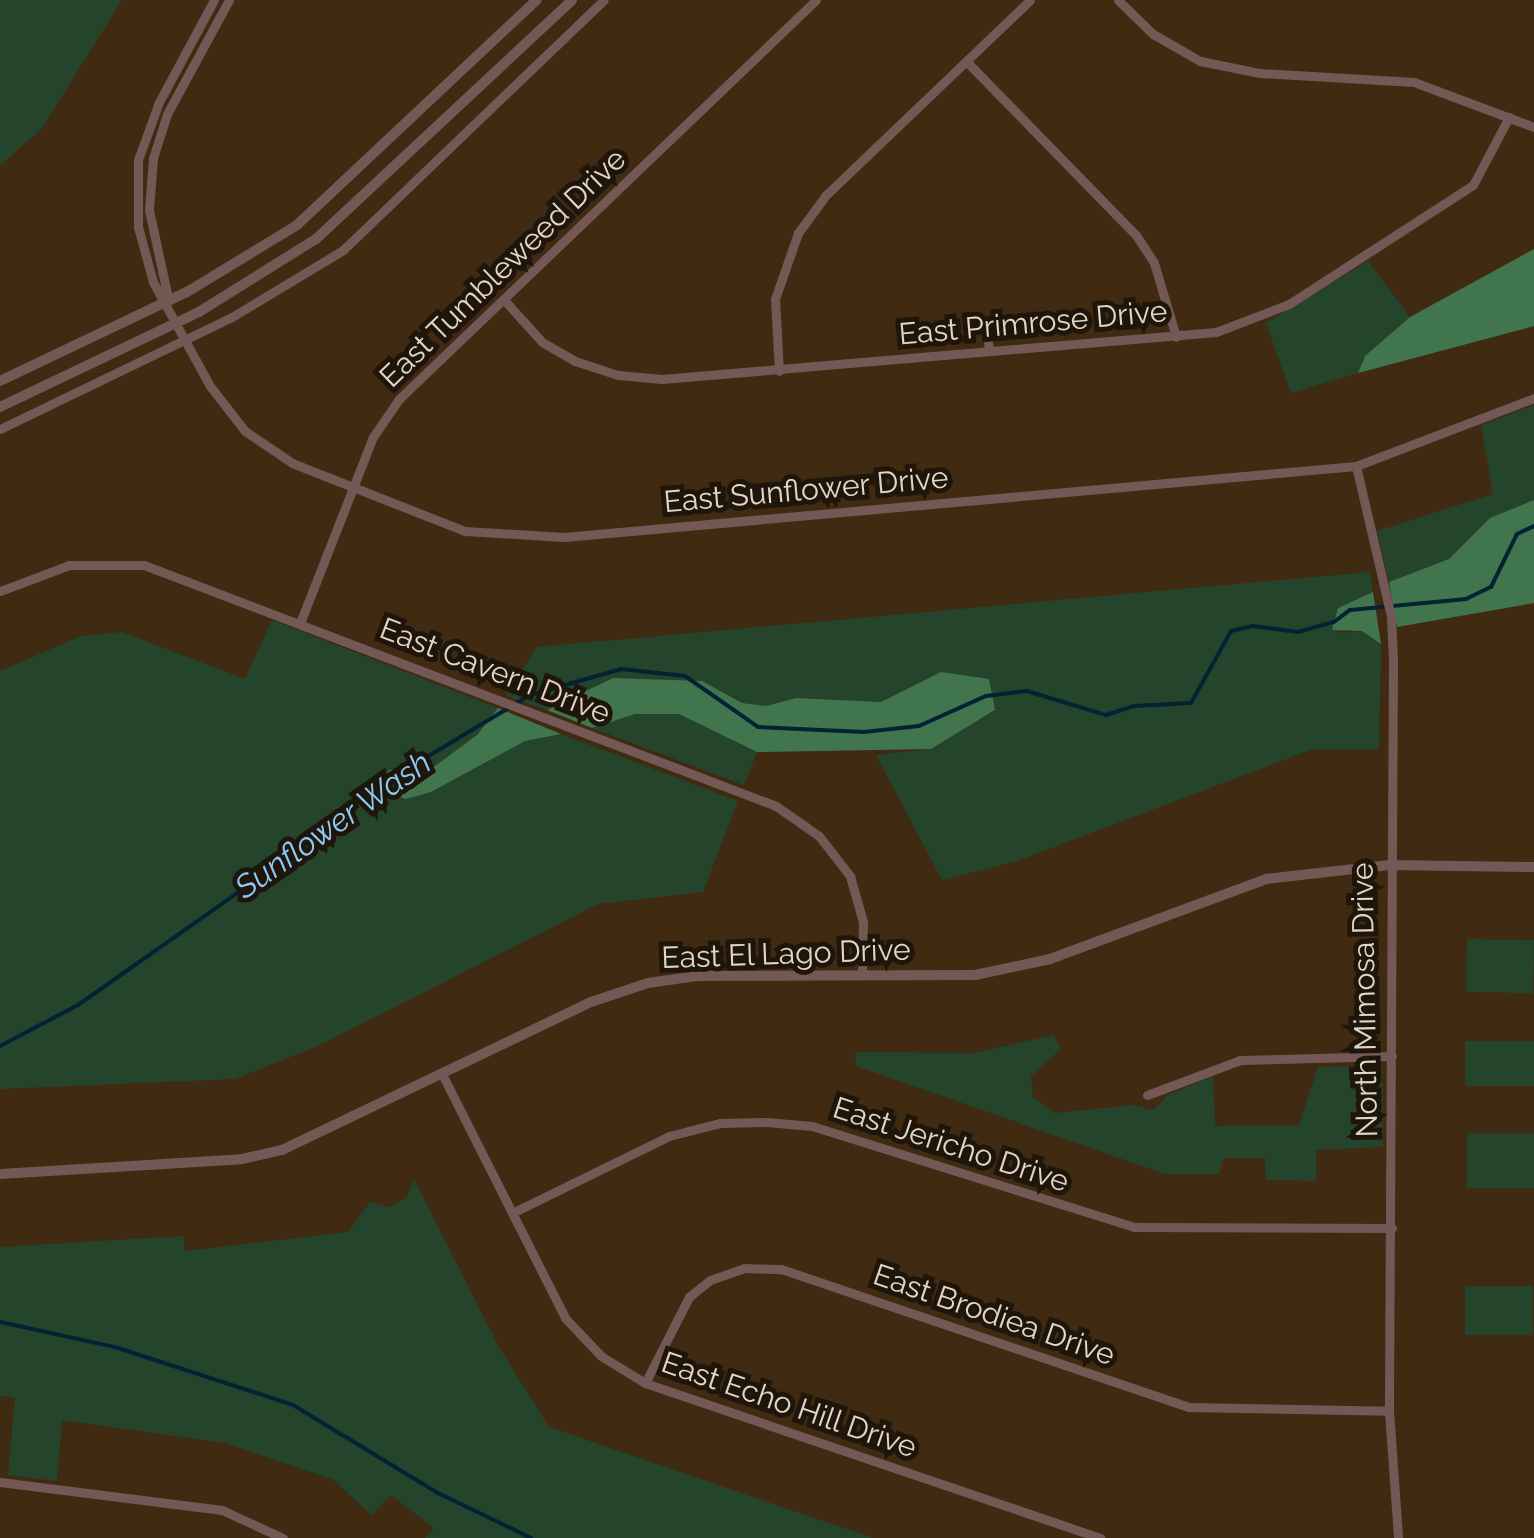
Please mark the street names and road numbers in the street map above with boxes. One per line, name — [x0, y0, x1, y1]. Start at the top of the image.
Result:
street label: East Tumbleweed Drive — [372, 141, 634, 395]
street label: East Primrose Drive — [897, 293, 1169, 353]
street label: East Sunflower Drive — [662, 460, 950, 520]
street label: East Cavern Drive — [375, 611, 615, 731]
street label: North Mimosa Drive — [1345, 862, 1385, 1138]
street label: East El Lago Drive — [660, 932, 912, 976]
street label: East Jericho Drive — [828, 1090, 1074, 1200]
street label: East Brodiea Drive — [869, 1257, 1119, 1373]
street label: East Echo Hill Drive — [656, 1344, 922, 1466]

